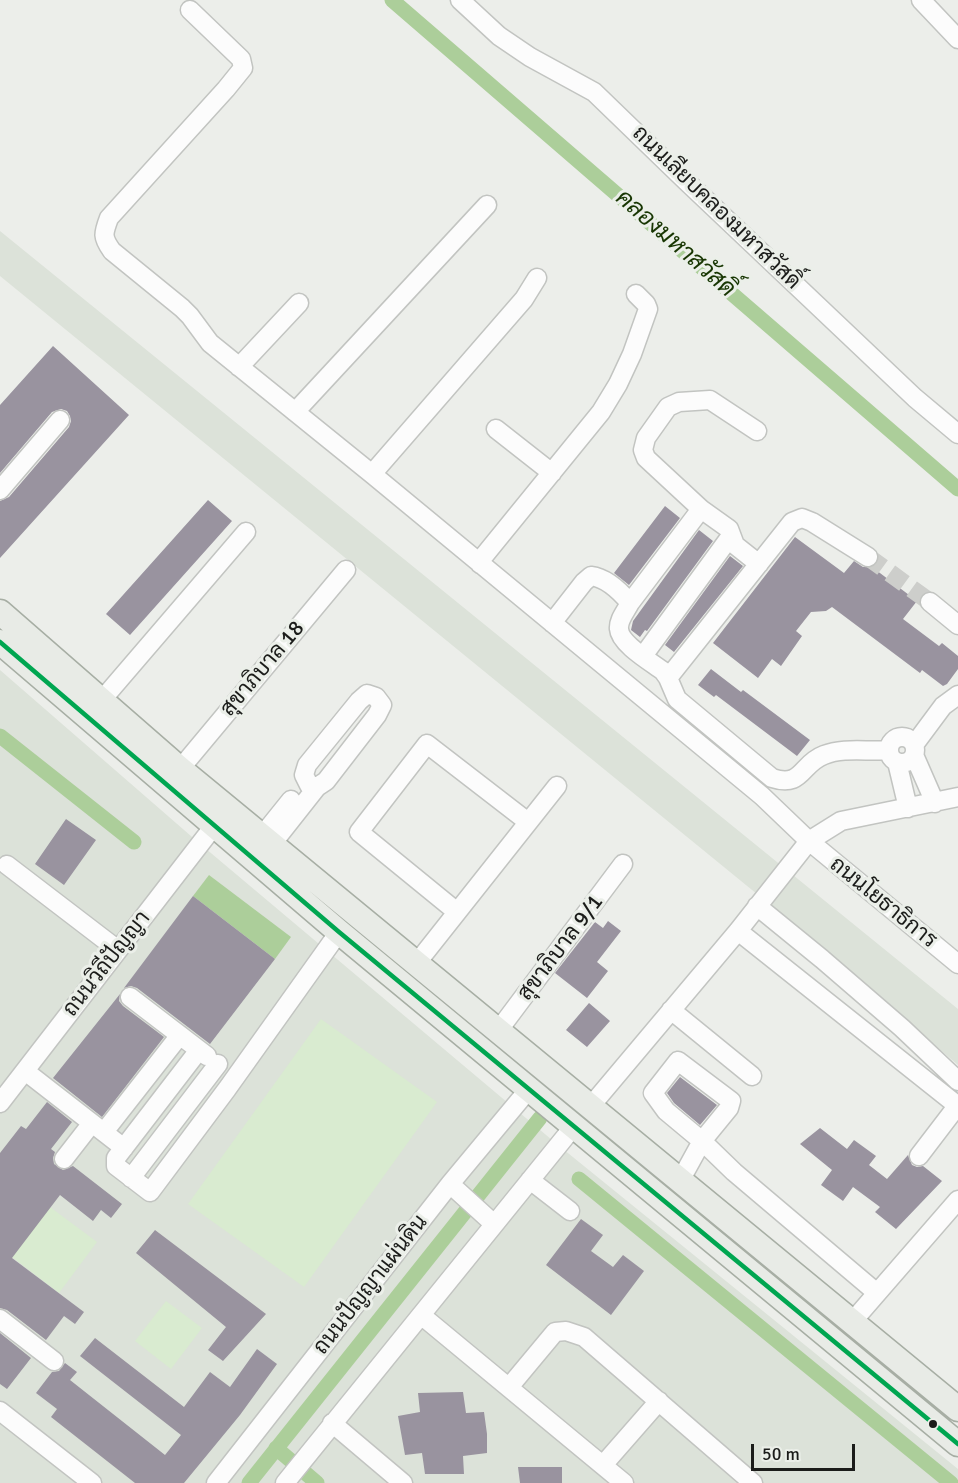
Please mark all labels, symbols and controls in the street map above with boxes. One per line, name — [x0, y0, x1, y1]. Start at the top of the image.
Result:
street label: ถนนเลียบคลองมหาสวัสดิ์ — [626, 121, 806, 295]
water label: คลองมหาสวัสดิ์ — [609, 184, 741, 304]
street label: สุขาภิบาล 18 — [216, 616, 310, 722]
street label: ถนนโยธาธิการ — [824, 852, 942, 954]
street label: สุขาภิบาล 9/1 — [513, 890, 609, 1006]
street label: ถนนวิถีปัญญา — [58, 906, 156, 1022]
street label: ถนนปัญญาแผ่นดิน — [308, 1210, 434, 1360]
unlabelled marker — [927, 1418, 939, 1430]
scale bar — [754, 1432, 858, 1470]
text: 50 m — [762, 1443, 800, 1465]

